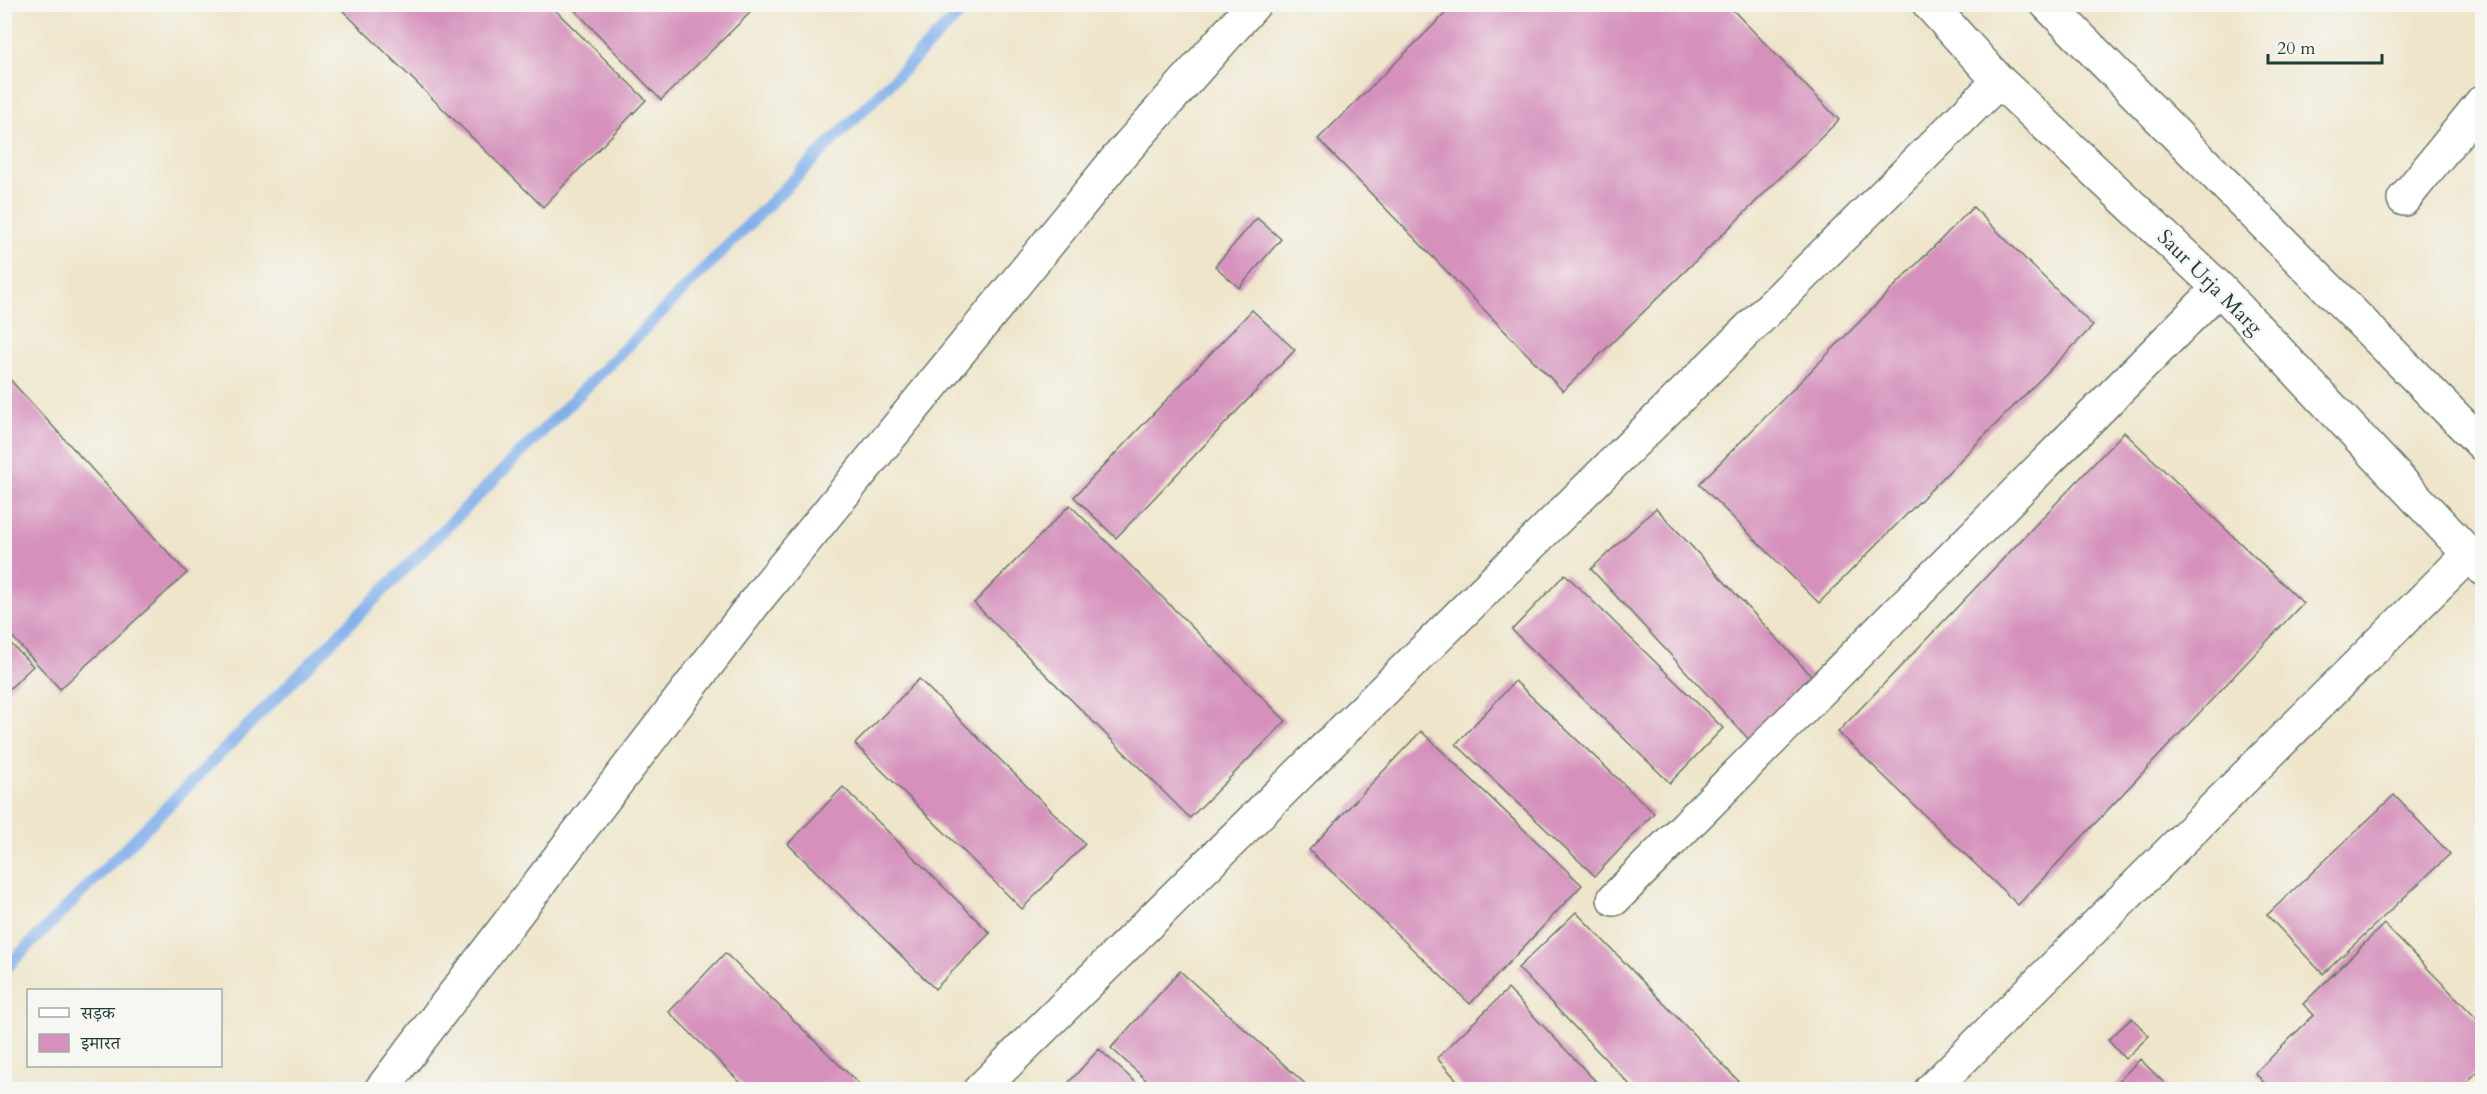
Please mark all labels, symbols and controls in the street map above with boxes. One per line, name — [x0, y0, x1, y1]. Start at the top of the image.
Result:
scale bar — [2268, 27, 2382, 65]
text: 20 m — [2277, 36, 2316, 61]
street label: Saur Urja Marg — [2151, 223, 2269, 342]
legend — [27, 989, 222, 1067]
text: सड़क — [80, 1001, 116, 1026]
text: इमारत — [80, 1031, 121, 1056]

